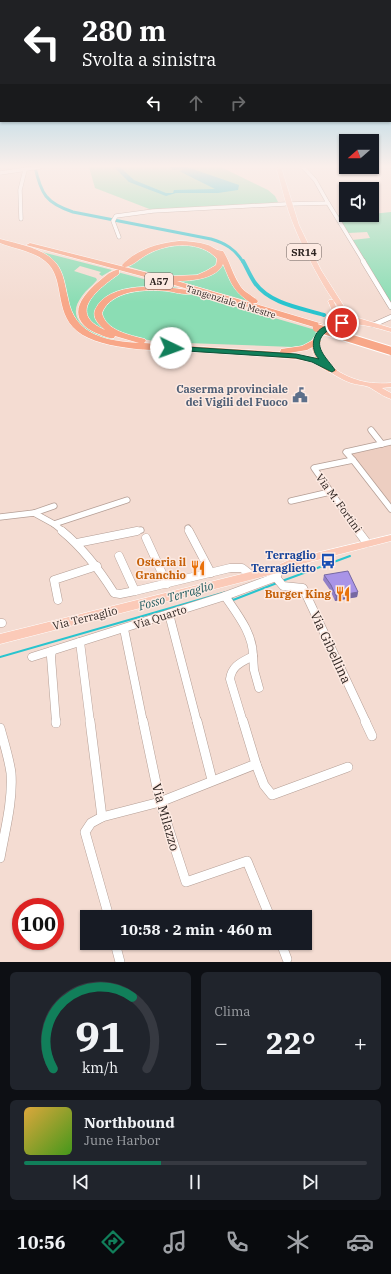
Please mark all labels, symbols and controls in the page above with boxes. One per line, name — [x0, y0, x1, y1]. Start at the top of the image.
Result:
text: 280 m — [82, 12, 166, 49]
icon: left — [16, 16, 68, 68]
text: Svolta a sinistra — [82, 48, 216, 71]
icon: left — [143, 92, 165, 114]
icon: ahead — [185, 92, 207, 114]
icon: right — [227, 92, 249, 114]
north arrow — [339, 134, 379, 174]
map controls — [339, 134, 379, 222]
button: sound — [339, 182, 379, 222]
road number: SR14 — [287, 244, 321, 260]
road number: A57 — [145, 273, 173, 289]
street label: Tangenziale di Mestre — [185, 283, 277, 320]
pin — [325, 306, 359, 340]
icon: arrive — [331, 312, 353, 334]
position arrow — [150, 327, 192, 369]
place label: Caserma provinciale dei Vigili del Fuoco — [176, 382, 288, 409]
public building icon: Caserma provinciale dei Vigili del Fuoco — [291, 386, 309, 404]
street label: Via M. Fortini — [313, 471, 365, 536]
place label: Terraglio Terraglietto — [251, 548, 316, 575]
bus stop icon: Terraglio Terraglietto — [319, 552, 337, 570]
place label: Osteria il Granchio — [135, 555, 186, 582]
restaurant icon: Osteria il Granchio — [189, 559, 207, 577]
water label: Fosso Terraglio — [136, 578, 215, 614]
restaurant icon: Burger King — [334, 585, 352, 603]
place label: Burger King — [265, 587, 332, 601]
street label: Via Quarto — [132, 602, 188, 632]
street label: Via Terraglio — [51, 603, 119, 633]
street label: Via Gibellina — [306, 608, 355, 686]
street label: Via Milazzo — [148, 781, 183, 853]
speed limit sign: 100 — [12, 898, 64, 950]
text: 10:58 · 2 min · 460 m — [120, 920, 272, 939]
text: Clima — [215, 1003, 250, 1020]
text: 91 — [75, 1009, 125, 1063]
text: 22° — [266, 1023, 316, 1062]
text: − — [215, 1028, 228, 1057]
text: + — [354, 1028, 367, 1057]
text: km/h — [82, 1058, 118, 1077]
text: Northbound — [84, 1113, 175, 1132]
text: June Harbor — [84, 1132, 160, 1149]
icon: previous — [70, 1171, 92, 1193]
icon: pause — [184, 1171, 206, 1193]
icon: next — [299, 1171, 321, 1193]
icon: directions — [99, 1228, 127, 1256]
icon: music — [161, 1228, 189, 1256]
icon: phone — [223, 1228, 251, 1256]
icon: climate — [284, 1228, 312, 1256]
icon: car — [346, 1228, 374, 1256]
text: 10:56 — [17, 1231, 66, 1254]

